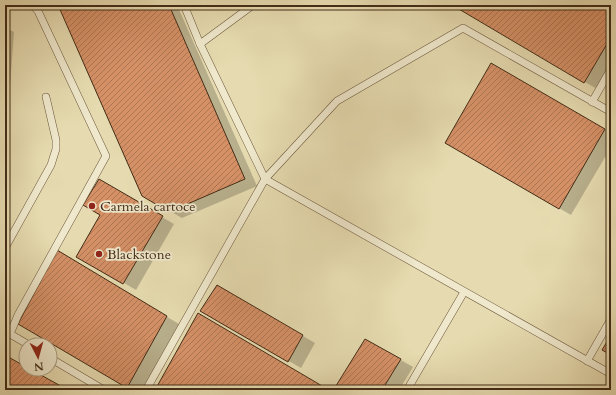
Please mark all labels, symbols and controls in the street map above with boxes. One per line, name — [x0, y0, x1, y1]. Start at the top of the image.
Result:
place label: Carmela cartoce — [100, 197, 196, 216]
marker: Carmela cartoce — [87, 201, 97, 211]
place label: Blackstone — [107, 245, 171, 264]
marker: Blackstone — [94, 249, 104, 259]
north arrow — [18, 337, 58, 377]
text: N — [33, 358, 45, 374]

